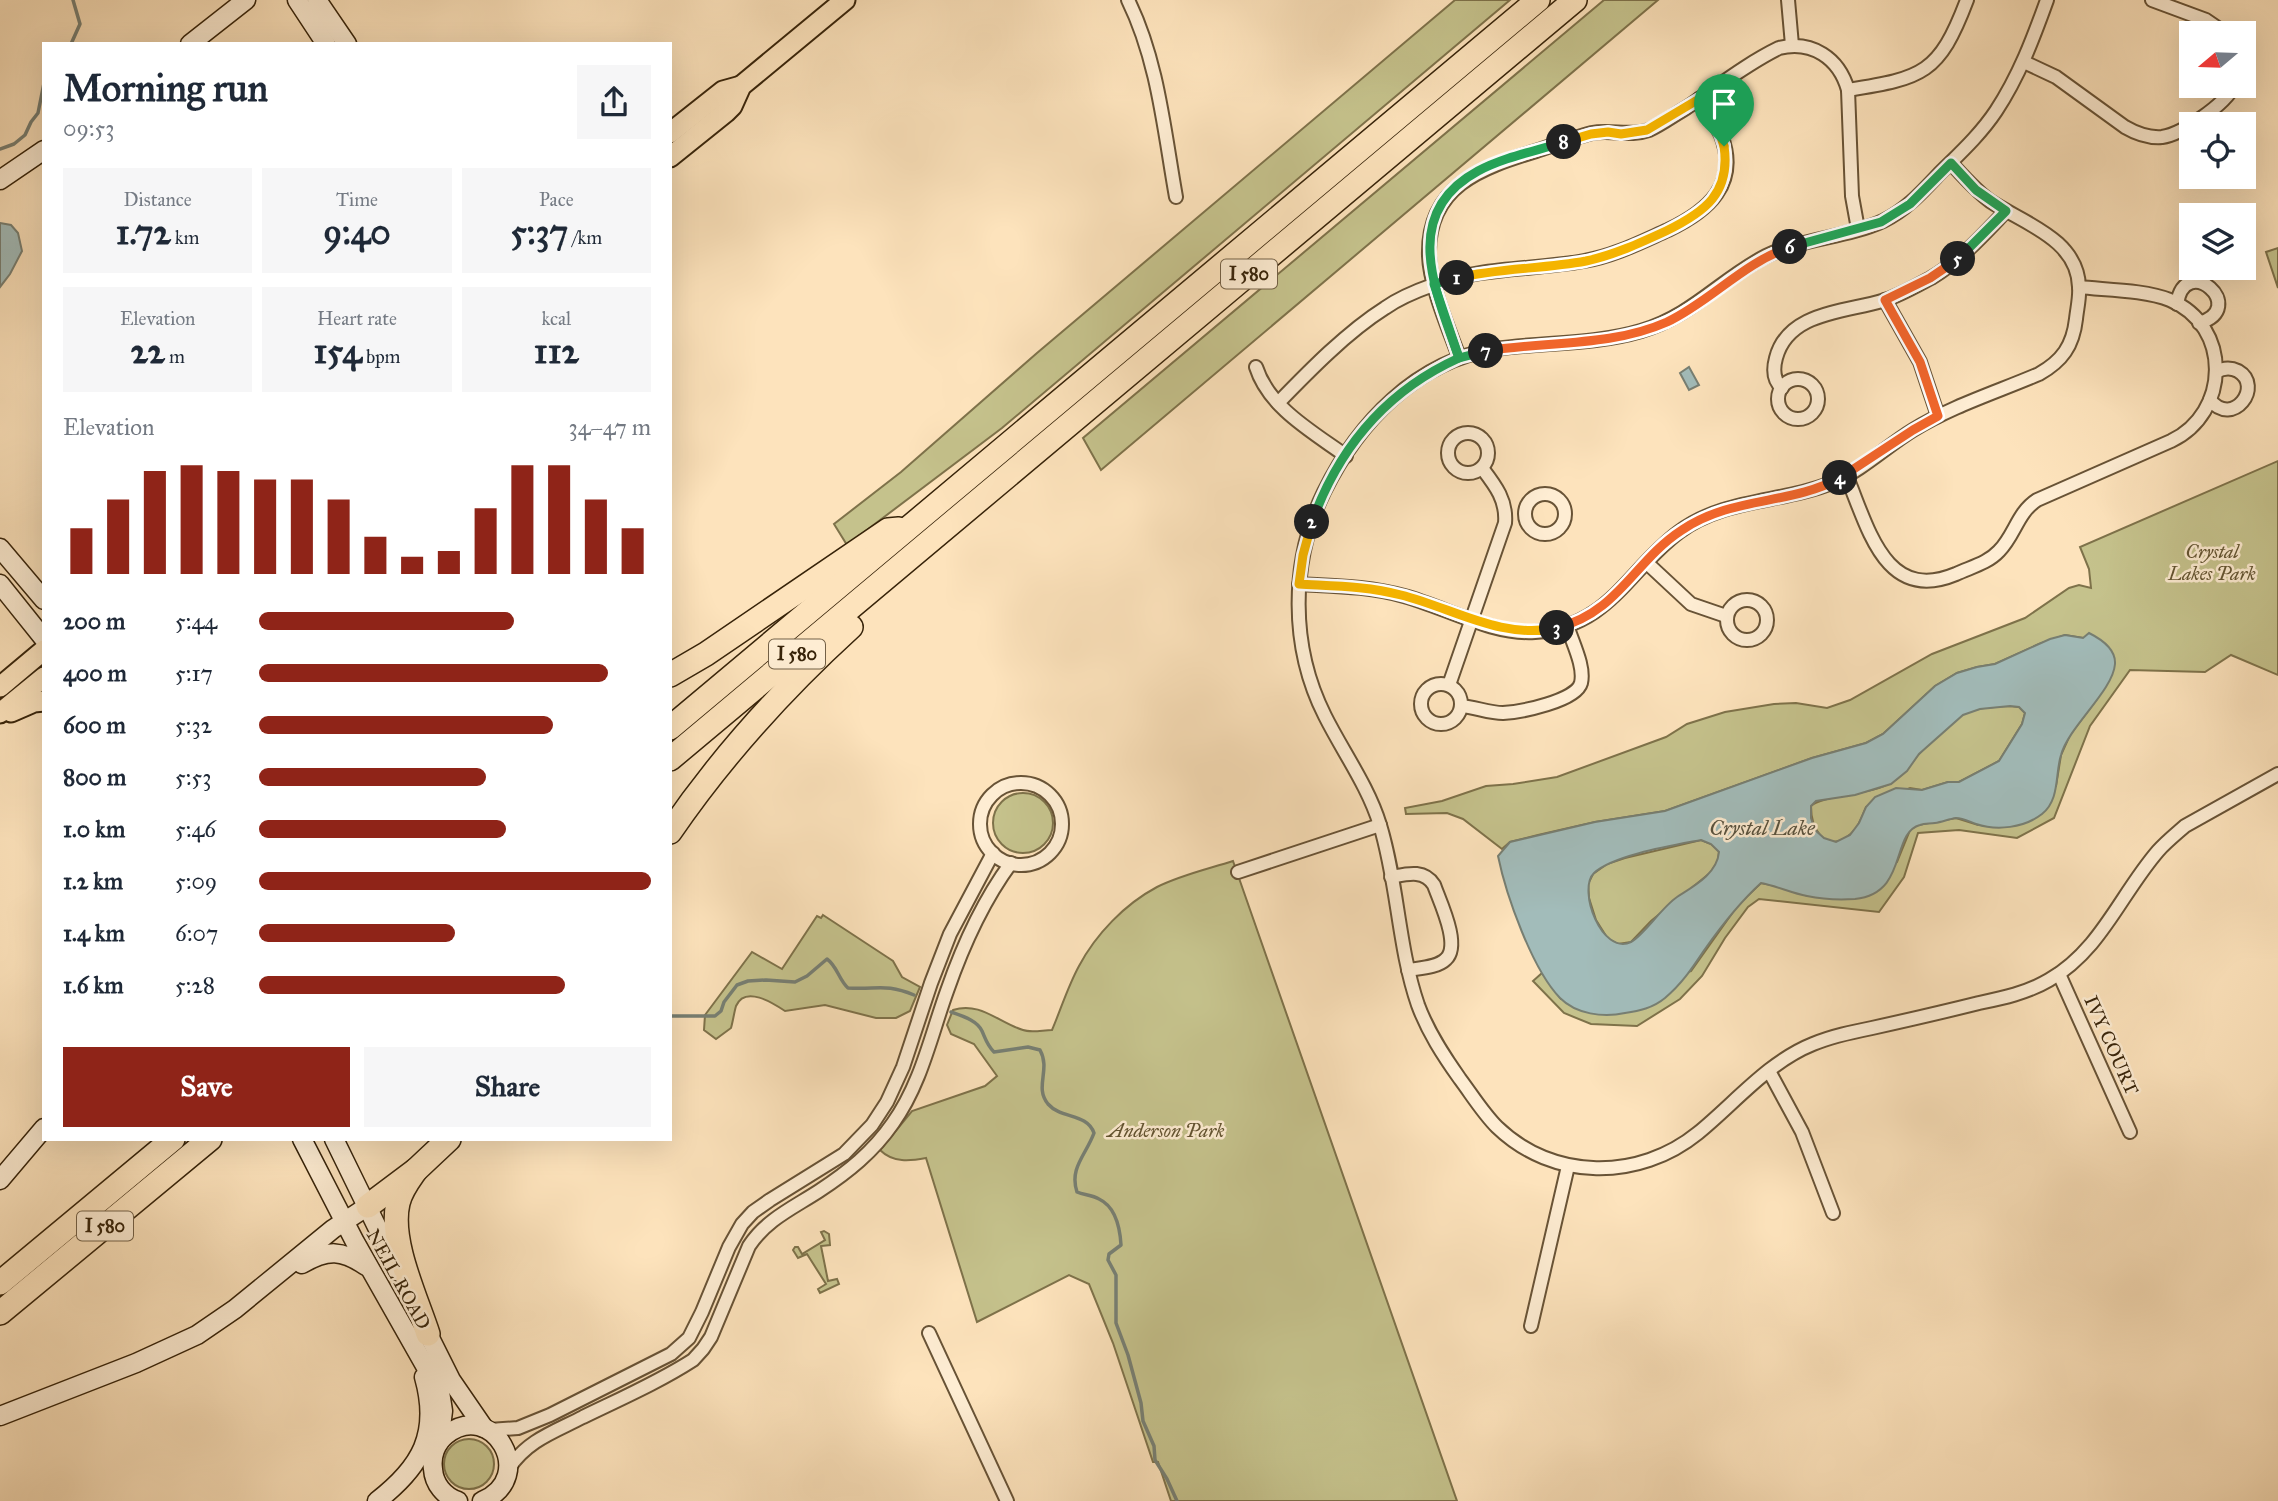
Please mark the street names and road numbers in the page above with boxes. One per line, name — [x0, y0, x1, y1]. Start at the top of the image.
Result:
road number: I 580 — [1221, 260, 1277, 288]
road number: I 580 — [769, 640, 825, 668]
street label: IVY COURT — [2079, 992, 2144, 1098]
road number: I 580 — [77, 1212, 133, 1240]
street label: NEIL ROAD — [362, 1225, 436, 1333]

